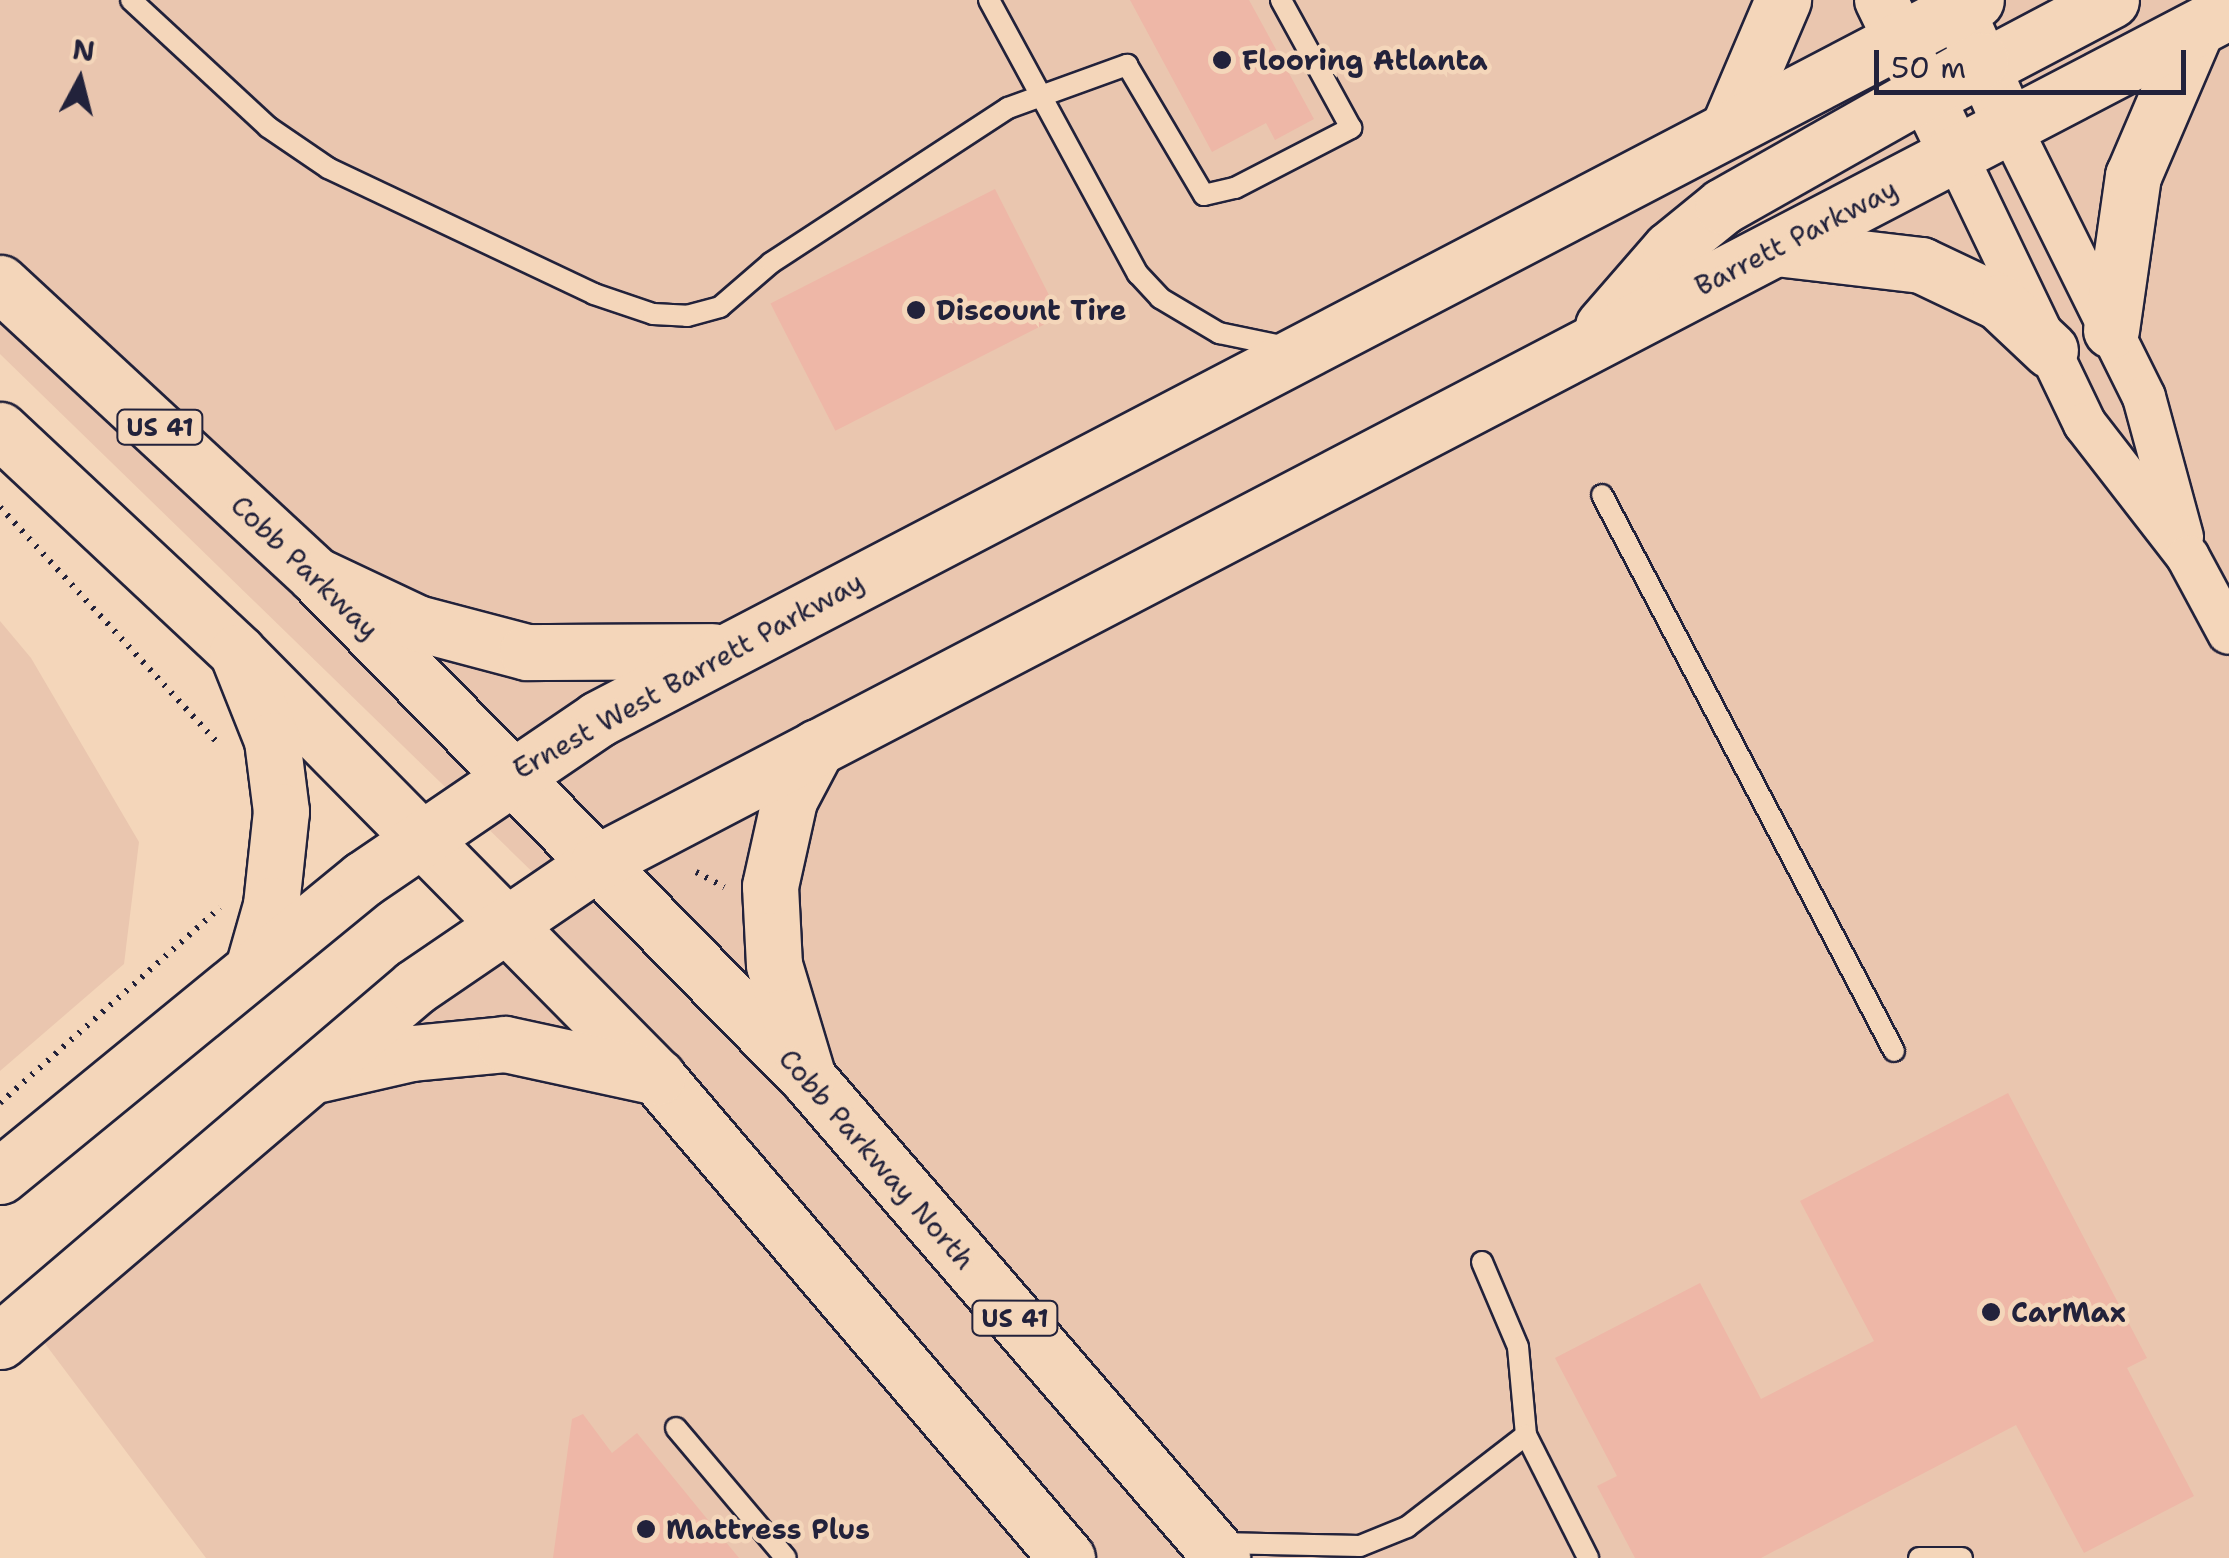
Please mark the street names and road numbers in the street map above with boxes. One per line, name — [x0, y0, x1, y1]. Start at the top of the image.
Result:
street label: Barrett Parkway — [1689, 171, 1903, 303]
road number: US 41 — [115, 407, 205, 447]
street label: Cobb Parkway — [224, 488, 386, 646]
street label: Ernest West Barrett Parkway — [507, 564, 869, 786]
street label: Cobb Parkway North — [772, 1042, 982, 1276]
road number: US 41 — [970, 1298, 1060, 1338]

